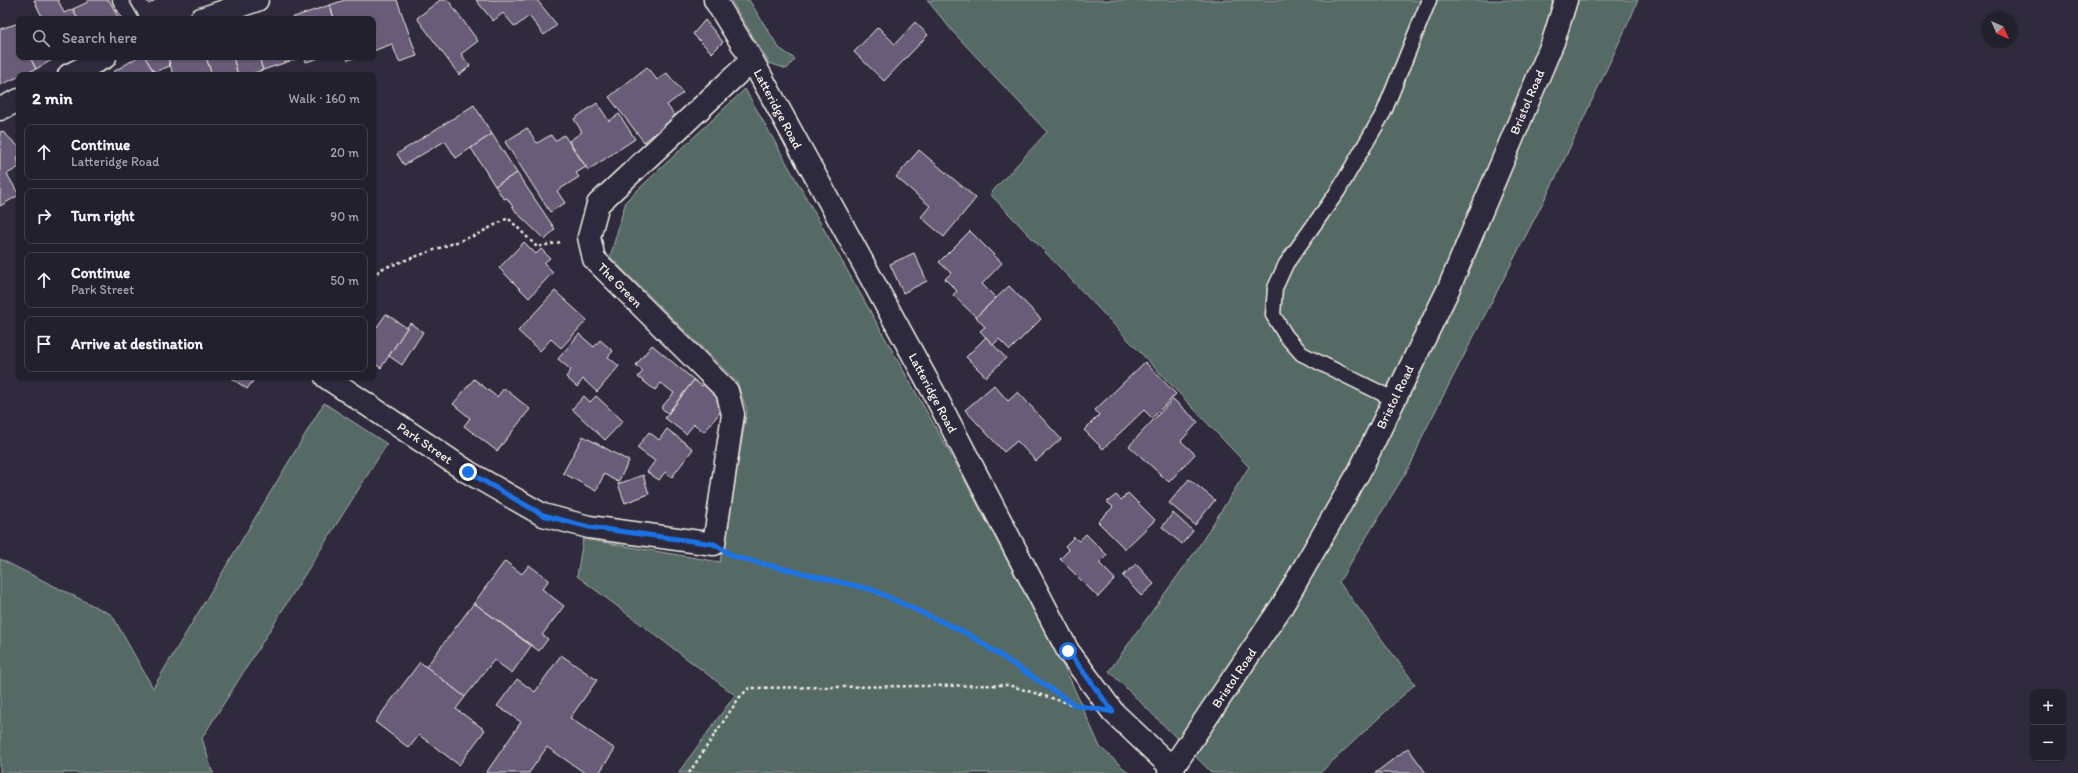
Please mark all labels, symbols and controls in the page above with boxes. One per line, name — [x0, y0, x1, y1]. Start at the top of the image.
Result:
north arrow — [1982, 12, 2018, 48]
search box — [16, 16, 376, 60]
icon: search — [30, 27, 52, 49]
text: Search here — [62, 29, 137, 47]
street label: Latteridge Road — [751, 66, 805, 152]
street label: Bristol Road — [1507, 67, 1547, 137]
text: 2 min — [32, 88, 72, 108]
text: Walk · 160 m — [289, 91, 360, 106]
text: Continue — [71, 136, 130, 154]
icon: ahead — [33, 141, 55, 163]
text: 20 m — [330, 145, 359, 160]
text: Latteridge Road — [71, 154, 159, 169]
icon: right — [33, 205, 55, 227]
text: Turn right — [71, 207, 135, 225]
text: 90 m — [330, 209, 359, 224]
street label: The Green — [595, 260, 646, 311]
text: Continue — [71, 264, 130, 282]
icon: ahead — [33, 269, 55, 291]
text: 50 m — [330, 273, 359, 288]
text: Park Street — [71, 282, 134, 297]
icon: arrive — [33, 333, 55, 355]
text: Arrive at destination — [71, 335, 203, 353]
street label: Latteridge Road — [906, 350, 960, 436]
street label: Bristol Road — [1373, 363, 1417, 431]
street label: Park Street — [395, 419, 455, 467]
route end — [459, 463, 477, 481]
route start — [1059, 642, 1077, 660]
street label: Bristol Road — [1209, 645, 1260, 711]
map controls — [2030, 689, 2066, 761]
button: + — [2030, 689, 2066, 725]
button: − — [2030, 725, 2066, 761]

